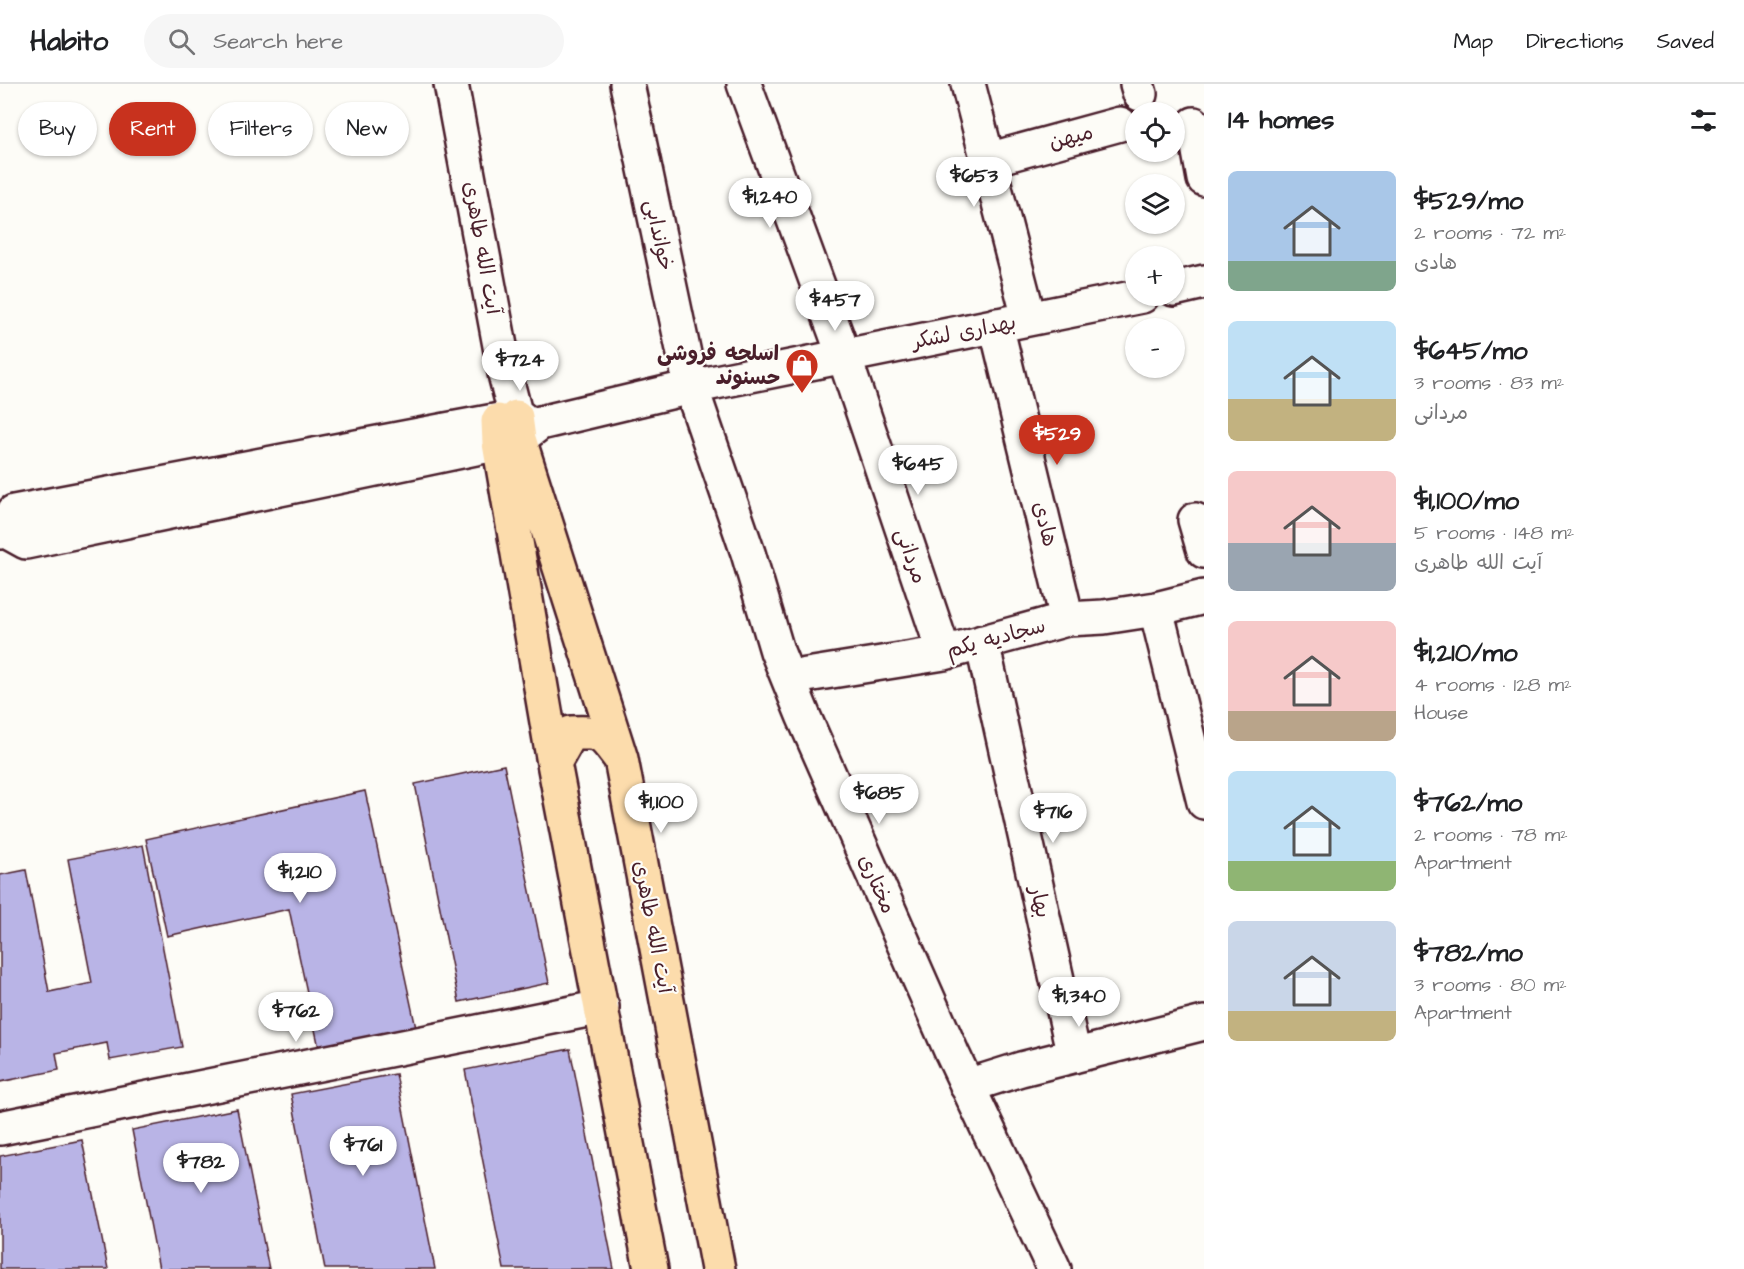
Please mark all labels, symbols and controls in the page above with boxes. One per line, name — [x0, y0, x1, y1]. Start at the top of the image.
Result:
search box — [144, 14, 564, 68]
text: Habito — [30, 22, 108, 61]
icon: search — [165, 25, 198, 58]
text: Search here — [213, 26, 343, 57]
text: Map — [1453, 27, 1493, 56]
text: Directions — [1526, 27, 1624, 56]
text: Saved — [1657, 27, 1714, 56]
chip: Buy — [18, 102, 97, 156]
chip: Rent — [109, 102, 196, 156]
chip: Filters — [208, 102, 313, 156]
chip: New — [325, 102, 409, 156]
map controls — [1125, 102, 1185, 378]
button: locate — [1125, 102, 1185, 162]
text: 14 homes — [1228, 102, 1334, 138]
icon: filters — [1687, 104, 1720, 137]
street label: میهن — [1046, 117, 1096, 157]
pin: $653 — [938, 157, 1010, 208]
text: $653 — [950, 162, 998, 190]
button: layers — [1125, 174, 1185, 234]
pin: $1,240 — [721, 178, 819, 229]
street label: آیت الله طاهری — [456, 179, 508, 318]
text: $1,240 — [743, 183, 797, 211]
text: $529/mo — [1414, 183, 1523, 219]
icon: home — [1276, 195, 1348, 267]
street label: خواندابی — [637, 197, 681, 273]
text: 2 rooms · 72 m² — [1414, 219, 1566, 247]
button: + — [1125, 246, 1185, 306]
text: هادی — [1414, 249, 1457, 277]
pin: $457 — [799, 281, 871, 332]
text: $457 — [809, 286, 861, 314]
street label: بهداری لشکر — [908, 308, 1019, 357]
button: − — [1125, 318, 1185, 378]
text: $645/mo — [1414, 333, 1528, 369]
place label: اسلحه فروشی حسنوند — [657, 339, 779, 392]
pin: $724 — [484, 341, 556, 392]
icon: home — [1276, 345, 1348, 417]
text: $724 — [496, 346, 544, 374]
shop icon: اسلحه فروشی حسنوند — [784, 347, 820, 394]
text: 3 rooms · 83 m² — [1414, 369, 1564, 397]
text: مردانی — [1414, 399, 1468, 427]
pin: $529 — [1021, 415, 1093, 466]
text: $529 — [1033, 420, 1081, 448]
pin: $645 — [882, 445, 954, 496]
text: $645 — [892, 450, 944, 478]
text: $1,100/mo — [1414, 483, 1519, 519]
icon: home — [1276, 495, 1348, 567]
street label: هادی — [1025, 499, 1065, 549]
text: 5 rooms · 148 m² — [1414, 519, 1574, 547]
street label: مردانی — [888, 524, 934, 588]
text: آیت الله طاهری — [1414, 549, 1542, 577]
street label: سجادیه یکم — [943, 611, 1049, 666]
text: $1,210/mo — [1414, 635, 1518, 671]
icon: home — [1276, 645, 1348, 717]
text: 4 rooms · 128 m² — [1414, 671, 1572, 699]
text: House — [1414, 699, 1468, 727]
pin: $685 — [843, 774, 915, 825]
text: $685 — [854, 779, 904, 807]
pin: $1,100 — [612, 783, 710, 834]
text: $762/mo — [1414, 785, 1522, 821]
text: $1,100 — [638, 788, 684, 816]
pin: $716 — [1017, 793, 1089, 844]
icon: home — [1276, 795, 1348, 867]
text: $716 — [1034, 798, 1072, 826]
text: 2 rooms · 78 m² — [1414, 821, 1568, 849]
text: Apartment — [1414, 849, 1512, 877]
street label: مختاری — [851, 850, 903, 918]
pin: $1,210 — [251, 853, 349, 904]
text: $1,210 — [278, 858, 322, 886]
street label: آیت الله طاهری — [626, 858, 680, 997]
street label: بهار — [1022, 881, 1058, 921]
text: $782/mo — [1414, 935, 1523, 971]
icon: home — [1276, 945, 1348, 1017]
text: 3 rooms · 80 m² — [1414, 971, 1567, 999]
pin: $1,340 — [1030, 977, 1128, 1028]
text: $1,340 — [1052, 982, 1106, 1010]
pin: $762 — [260, 992, 332, 1043]
text: $762 — [272, 997, 320, 1025]
text: Apartment — [1414, 999, 1512, 1027]
pin: $761 — [327, 1126, 399, 1177]
text: $761 — [344, 1131, 382, 1159]
pin: $782 — [165, 1143, 237, 1194]
text: $782 — [177, 1148, 225, 1176]

